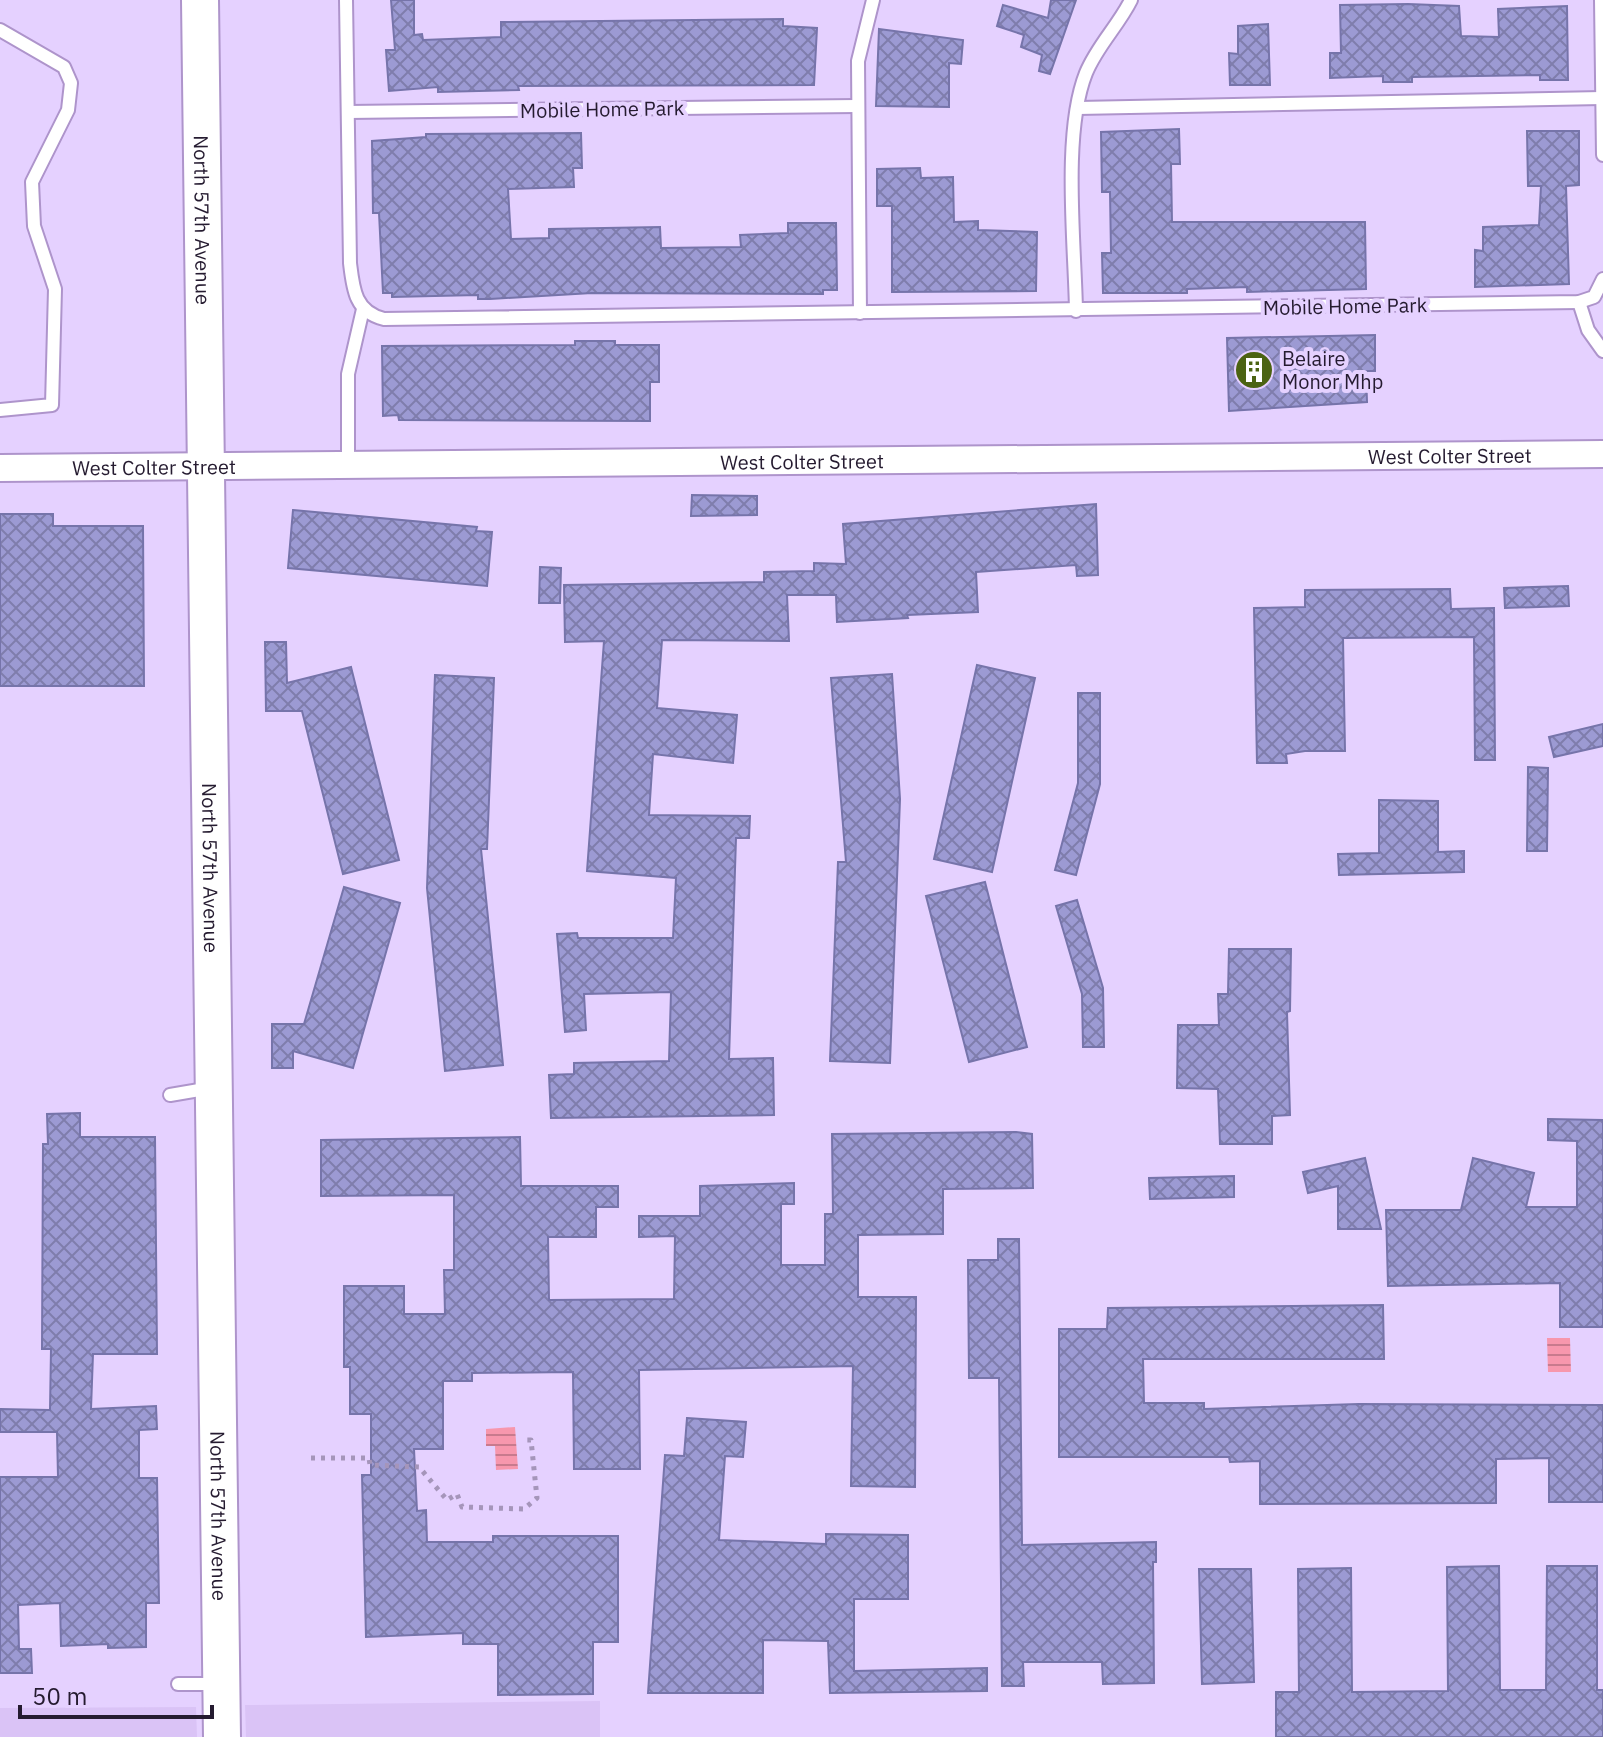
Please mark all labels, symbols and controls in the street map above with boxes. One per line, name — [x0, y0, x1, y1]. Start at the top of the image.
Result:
street label: Mobile Home Park — [520, 94, 685, 124]
street label: North 57th Avenue — [188, 135, 217, 305]
street label: Mobile Home Park — [1263, 291, 1428, 321]
place label: Belaire Monor Mhp — [1282, 345, 1383, 395]
building icon: Belaire Monor Mhp — [1233, 349, 1275, 391]
street label: West Colter Street — [1368, 441, 1532, 470]
street label: West Colter Street — [720, 447, 884, 475]
street label: West Colter Street — [72, 452, 236, 481]
street label: North 57th Avenue — [196, 783, 226, 953]
street label: North 57th Avenue — [205, 1431, 234, 1601]
scale bar — [20, 1669, 212, 1719]
text: 50 m — [32, 1680, 87, 1712]

